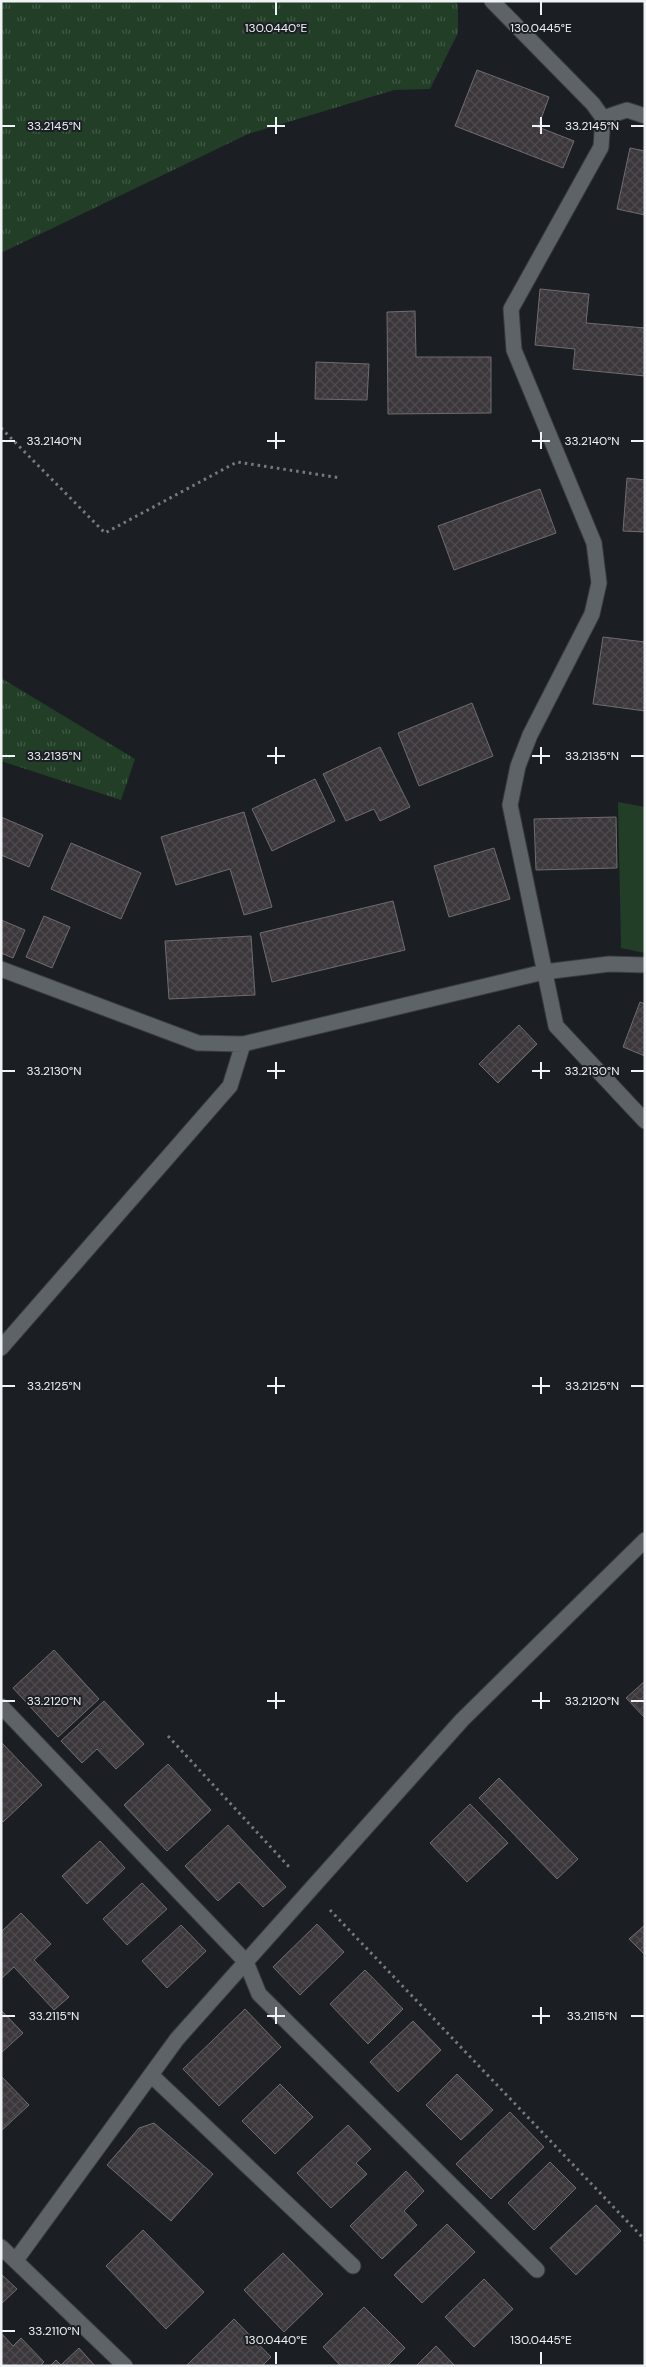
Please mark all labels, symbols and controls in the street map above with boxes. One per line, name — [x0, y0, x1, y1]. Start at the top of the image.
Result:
text: 130.0440°E — [245, 20, 307, 36]
text: 130.0445°E — [510, 20, 572, 36]
text: 33.2145°N — [27, 118, 81, 134]
text: 33.2145°N — [565, 118, 619, 134]
text: 33.2140°N — [26, 433, 82, 449]
text: 33.2140°N — [564, 433, 620, 449]
text: 33.2135°N — [27, 748, 81, 764]
text: 33.2135°N — [565, 748, 619, 764]
text: 33.2130°N — [27, 1063, 81, 1079]
text: 33.2130°N — [565, 1063, 619, 1079]
text: 33.2125°N — [27, 1378, 81, 1394]
text: 33.2125°N — [565, 1378, 619, 1394]
text: 33.2120°N — [27, 1693, 81, 1709]
text: 33.2120°N — [565, 1693, 619, 1709]
text: 33.2115°N — [29, 2008, 79, 2024]
text: 33.2115°N — [567, 2008, 617, 2024]
text: 33.2110°N — [28, 2323, 80, 2339]
text: 130.0440°E — [245, 2332, 307, 2348]
text: 130.0445°E — [510, 2332, 572, 2348]

